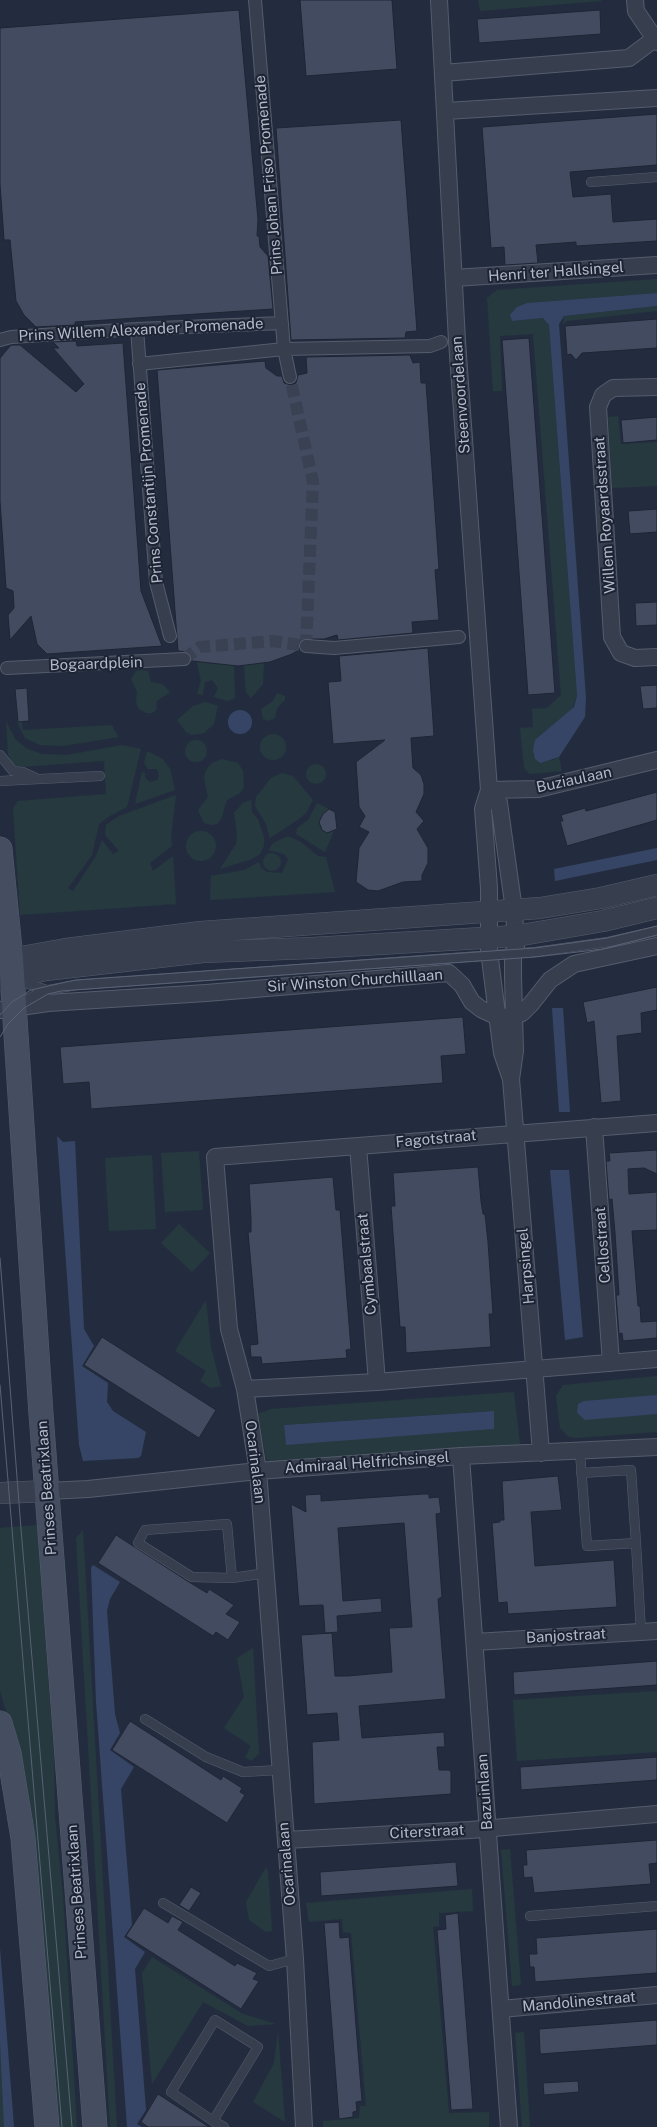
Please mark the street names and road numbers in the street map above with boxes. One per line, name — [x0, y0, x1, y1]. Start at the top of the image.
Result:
street label: Prins Johan Friso Promenade — [251, 74, 287, 276]
street label: Henri ter Hallsingel — [488, 258, 624, 286]
street label: Prins Willem Alexander Promenade — [18, 315, 264, 345]
street label: Steenvoordelaan — [448, 335, 474, 455]
street label: Prins Constantijn Promenade — [131, 382, 167, 584]
street label: Willem Royaardsstraat — [591, 436, 619, 594]
street label: Bogaardplein — [49, 653, 143, 675]
street label: Buziaulaan — [535, 763, 613, 797]
street label: Sir Winston Churchilllaan — [266, 966, 444, 996]
street label: Fagotstraat — [395, 1127, 477, 1151]
street label: Cellostraat — [591, 1206, 615, 1284]
street label: Cymbaalstraat — [354, 1212, 380, 1316]
street label: Harpsingel — [514, 1227, 538, 1305]
street label: Ocarinalaan — [241, 1419, 269, 1505]
street label: Prinses Beatrixlaan — [33, 1420, 61, 1556]
street label: Admiraal Helfrichsingel — [284, 1448, 450, 1478]
street label: Banjostraat — [525, 1625, 607, 1647]
street label: Bazuinlaan — [473, 1753, 497, 1831]
street label: Citerstraat — [389, 1821, 465, 1843]
street label: Ocarinalaan — [274, 1822, 300, 1906]
street label: Prinses Beatrixlaan — [63, 1824, 91, 1960]
street label: Mandolinestraat — [521, 1988, 637, 2016]

